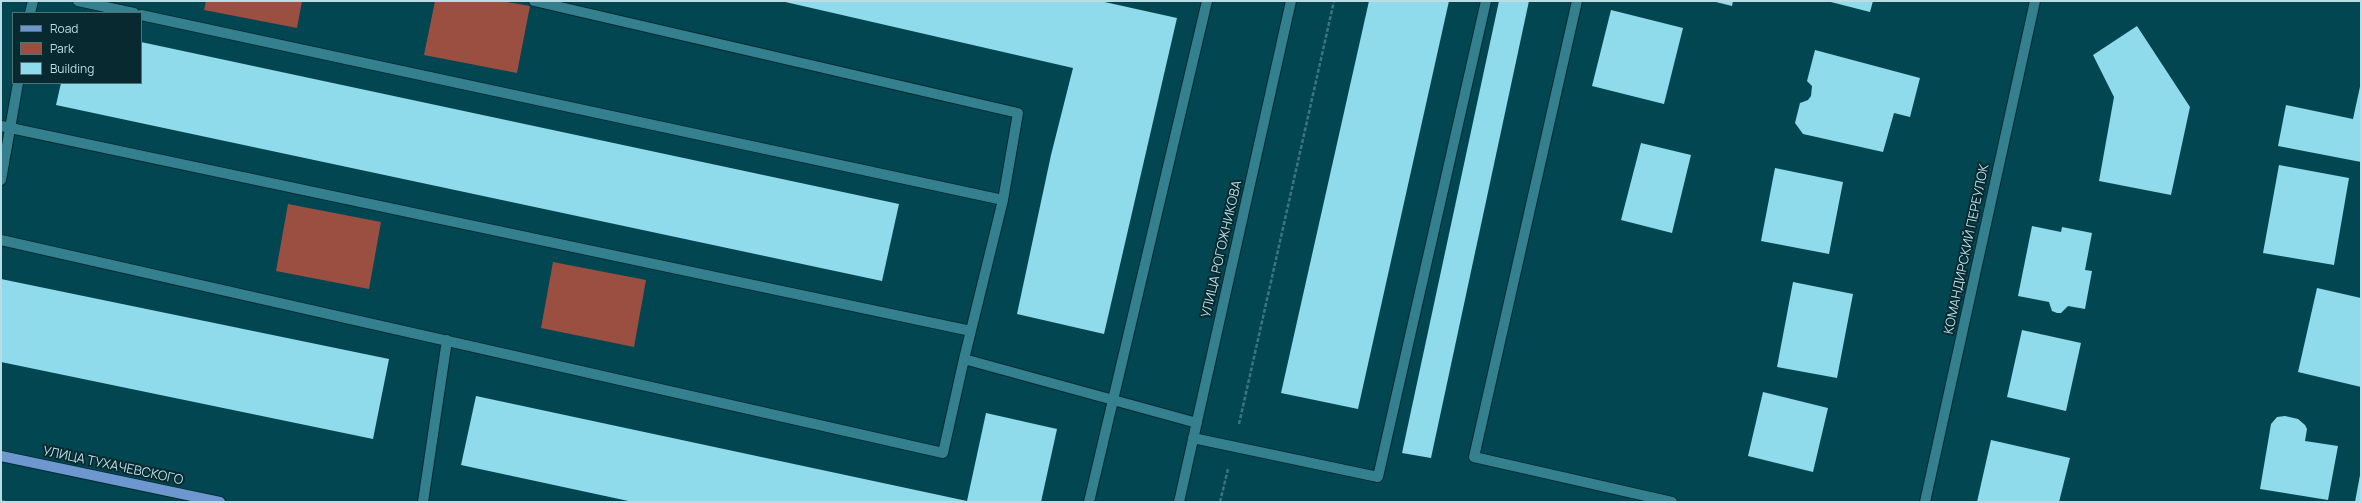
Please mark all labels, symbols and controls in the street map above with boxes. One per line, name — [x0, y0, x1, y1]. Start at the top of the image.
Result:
legend — [12, 12, 142, 84]
text: Road — [50, 20, 78, 37]
text: Park — [50, 40, 74, 57]
text: Building — [50, 60, 94, 77]
street label: КОМАНДИРСКИЙ ПЕРЕУЛОК — [1941, 162, 1993, 336]
street label: УЛИЦА РОГОЖНИКОВА — [1199, 179, 1245, 319]
street label: УЛИЦА ТУХАЧЕВСКОГО — [41, 443, 185, 489]

